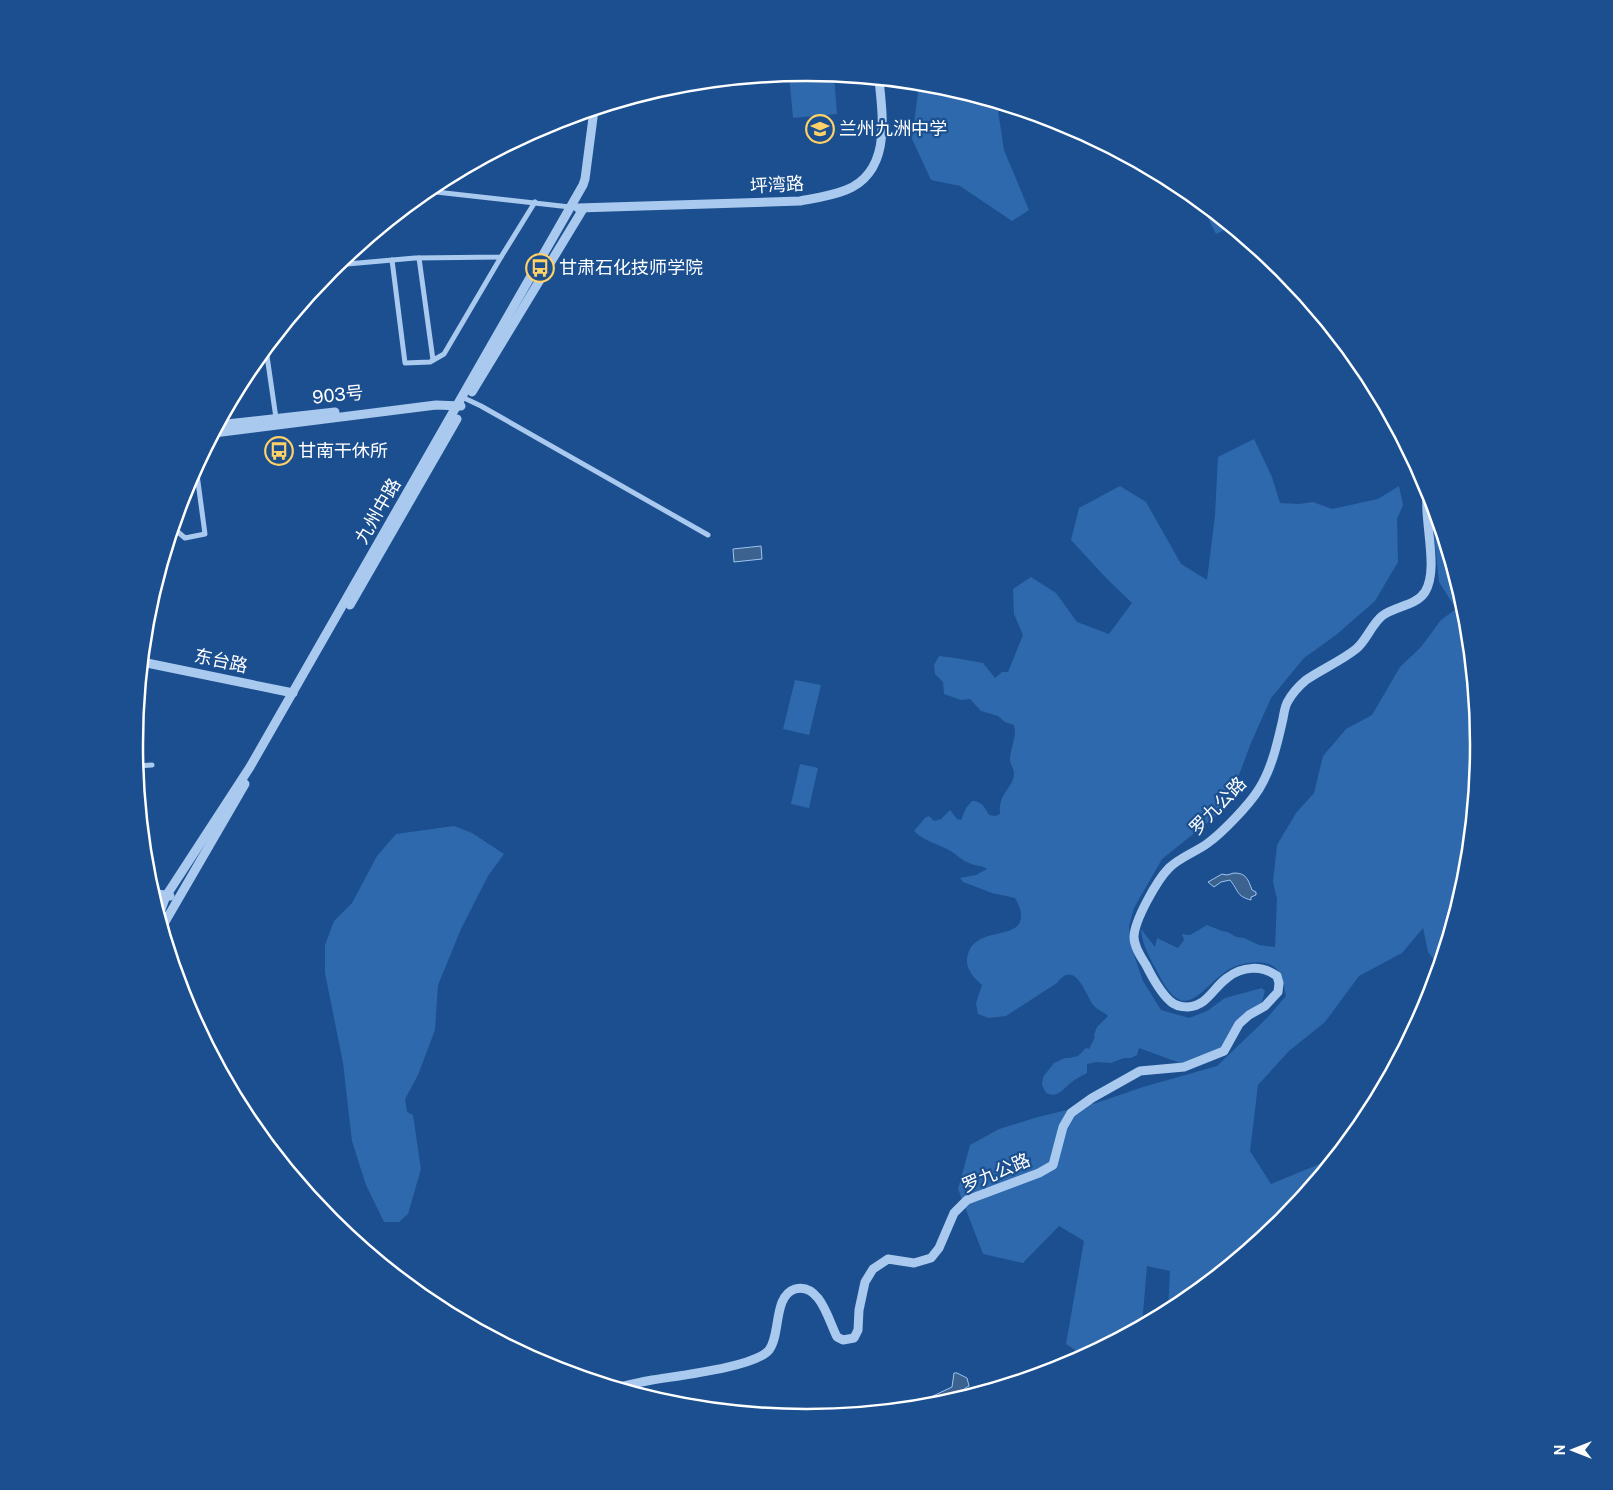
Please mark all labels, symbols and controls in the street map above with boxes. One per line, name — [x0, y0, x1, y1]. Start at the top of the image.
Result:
school or university icon: 兰州九洲中学 — [805, 114, 835, 144]
place label: 兰州九洲中学 — [839, 118, 947, 139]
street label: 坪湾路 — [749, 173, 804, 196]
bus stop icon: 甘肃石化技师学院 — [525, 253, 555, 283]
place label: 甘肃石化技师学院 — [559, 257, 703, 278]
street label: 903号 — [311, 381, 365, 408]
bus stop icon: 甘南干休所 — [264, 436, 294, 466]
place label: 甘南干休所 — [298, 440, 388, 461]
street label: 九州中路 — [350, 474, 405, 547]
street label: 东台路 — [193, 645, 250, 676]
street label: 罗九公路 — [1185, 772, 1250, 839]
street label: 罗九公路 — [959, 1149, 1033, 1196]
north arrow — [1548, 1425, 1598, 1475]
text: N — [1552, 1445, 1568, 1455]

